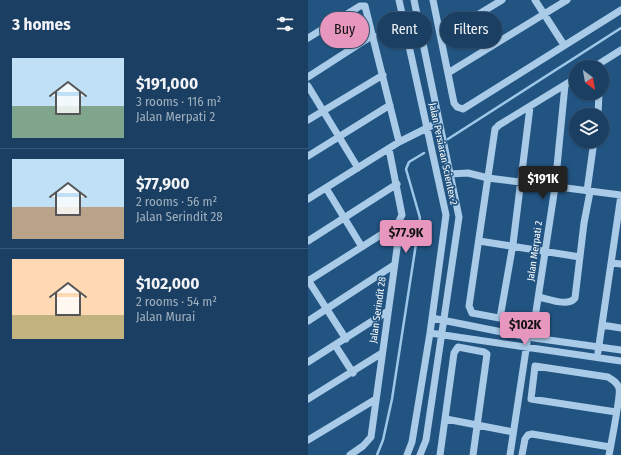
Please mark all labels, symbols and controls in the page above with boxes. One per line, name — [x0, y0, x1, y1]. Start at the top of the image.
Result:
chip: Buy — [320, 12, 369, 48]
chip: Rent — [377, 12, 432, 48]
chip: Filters — [440, 12, 502, 48]
icon: filters — [274, 13, 296, 35]
text: 3 homes — [12, 14, 71, 35]
north arrow — [569, 60, 609, 100]
map controls — [569, 60, 609, 148]
text: $191,000 — [136, 73, 198, 94]
icon: home — [44, 74, 92, 122]
text: 3 rooms · 116 m² — [136, 94, 221, 109]
street label: Jalan Persiaran Scientex 2 — [426, 102, 460, 207]
button: layers — [569, 108, 609, 148]
text: Jalan Merpati 2 — [136, 109, 215, 124]
pin: $191K — [515, 166, 571, 200]
text: $191K — [527, 171, 559, 186]
text: $77,900 — [136, 173, 190, 194]
icon: home — [44, 175, 92, 223]
text: 2 rooms · 56 m² — [136, 194, 217, 209]
text: Jalan Serindit 28 — [136, 209, 223, 224]
street label: Jalan Merpati 2 — [525, 219, 545, 282]
pin: $77.9K — [373, 220, 439, 254]
text: $77.9K — [389, 225, 423, 240]
text: $102,000 — [136, 273, 200, 294]
icon: home — [44, 275, 92, 323]
street label: Jalan Serindit 28 — [367, 276, 389, 344]
text: 2 rooms · 54 m² — [136, 294, 217, 309]
text: Jalan Murai — [136, 309, 195, 324]
pin: $102K — [497, 312, 553, 346]
text: $102K — [509, 317, 541, 332]

